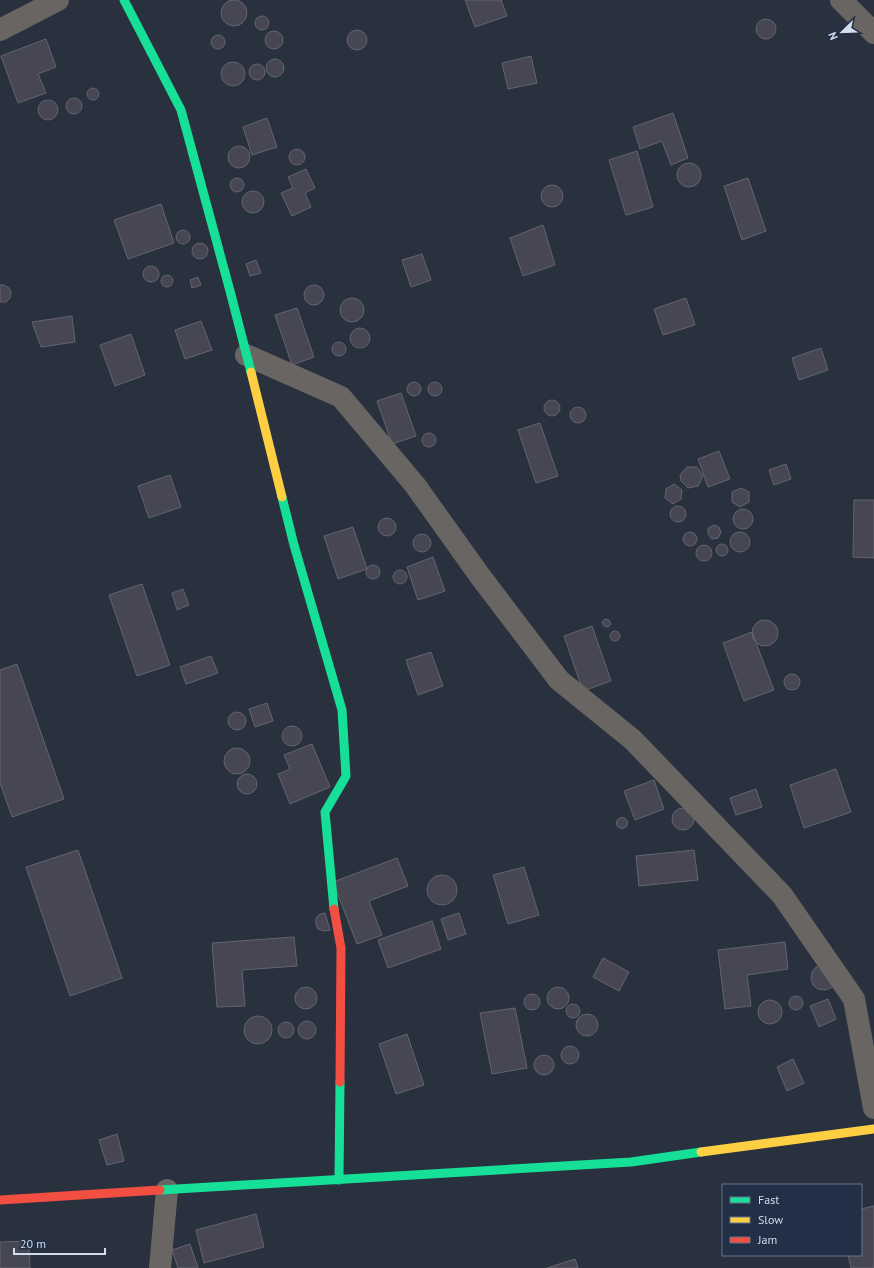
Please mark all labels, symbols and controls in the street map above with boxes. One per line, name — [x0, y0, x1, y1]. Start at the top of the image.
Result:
north arrow — [822, 12, 862, 52]
text: N — [825, 30, 841, 42]
legend — [722, 1184, 862, 1256]
text: Fast — [758, 1192, 779, 1207]
text: Slow — [758, 1212, 783, 1227]
scale bar — [14, 1230, 105, 1256]
text: Jam — [757, 1232, 777, 1247]
text: 20 m — [20, 1236, 46, 1251]

